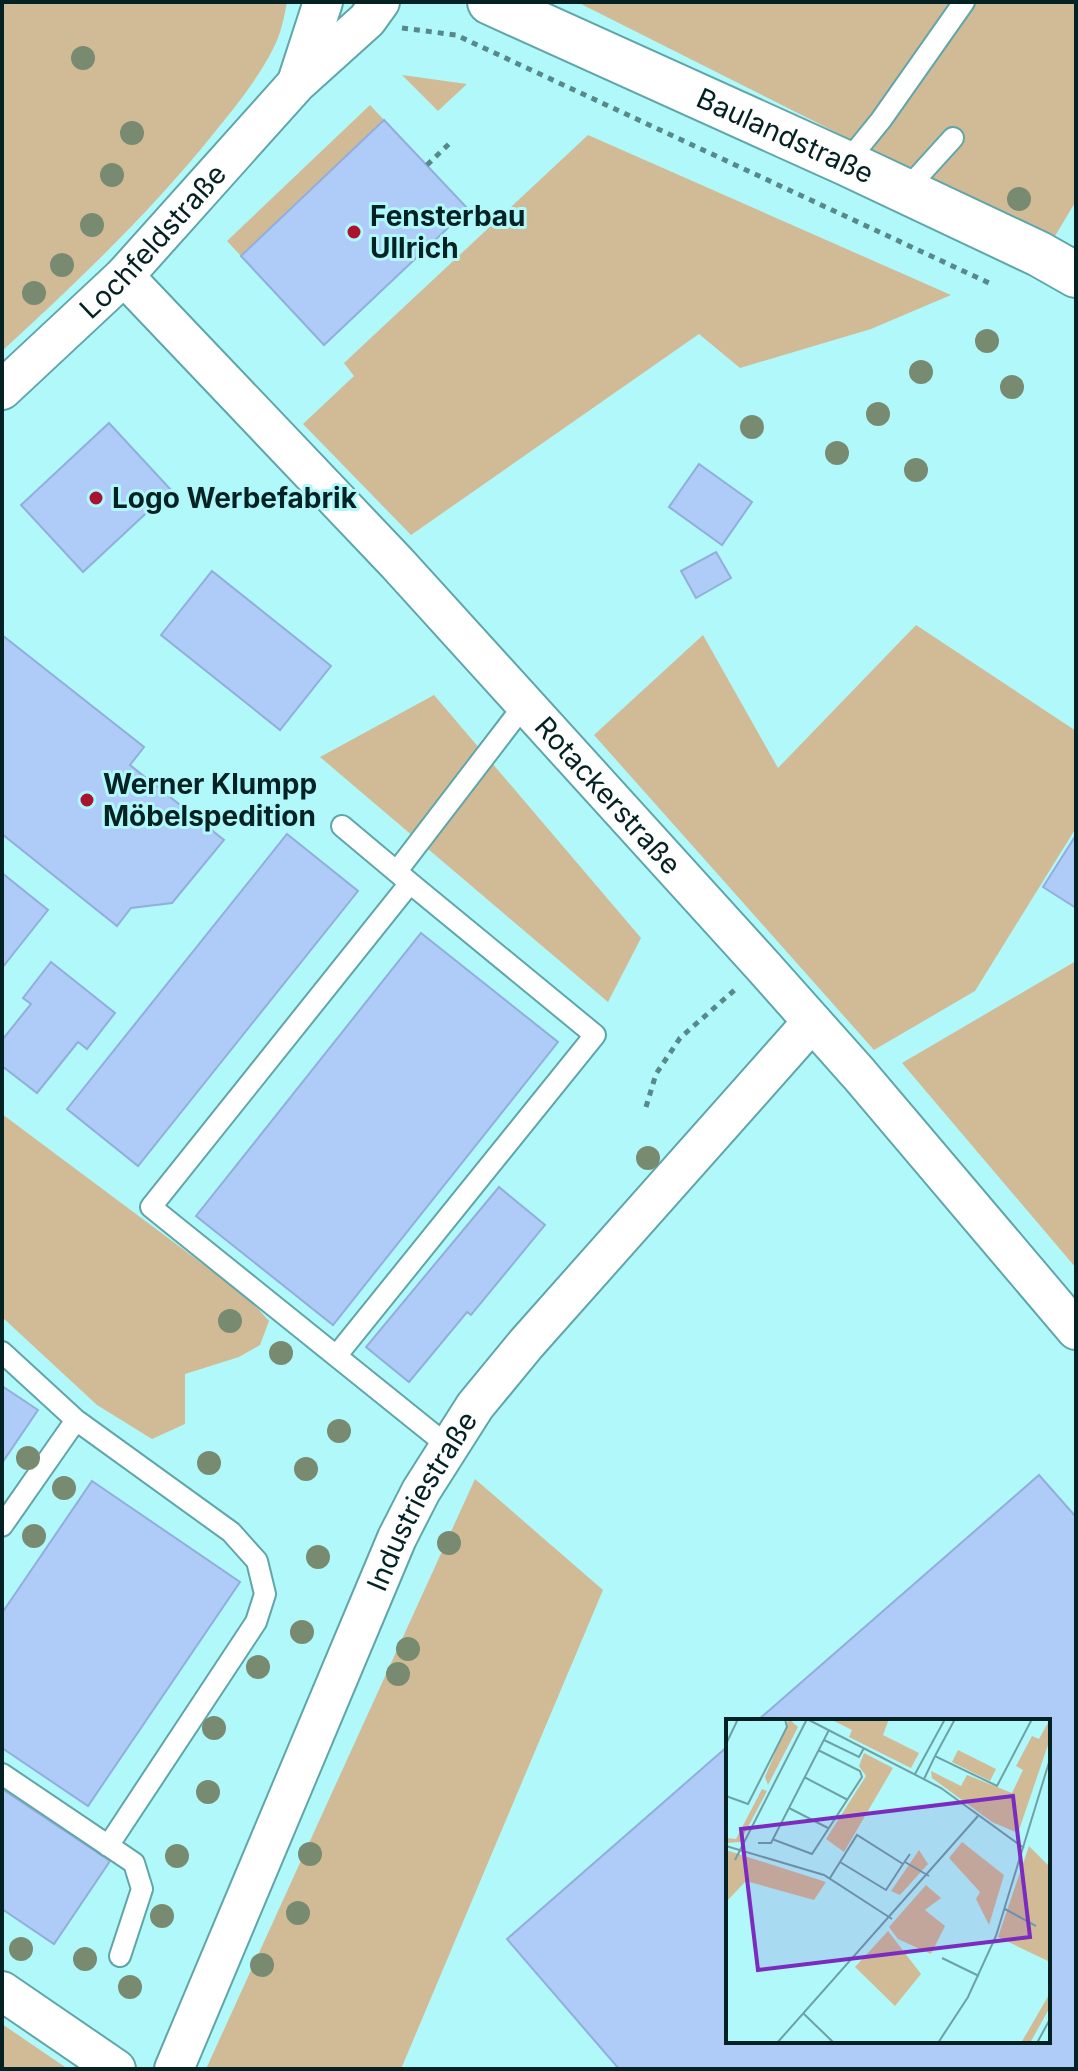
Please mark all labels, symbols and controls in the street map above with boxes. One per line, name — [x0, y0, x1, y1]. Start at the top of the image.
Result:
street label: Baulandstraße — [691, 81, 879, 191]
street label: Lochfeldstraße — [73, 157, 233, 326]
place label: Fensterbau Ullrich — [370, 199, 526, 265]
marker: Fensterbau Ullrich — [345, 223, 363, 241]
place label: Logo Werbefabrik — [112, 481, 358, 515]
marker: Logo Werbefabrik — [87, 489, 105, 507]
street label: Rotackerstraße — [528, 710, 688, 881]
place label: Werner Klumpp Möbelspedition — [103, 767, 317, 833]
marker: Werner Klumpp Möbelspedition — [78, 791, 96, 809]
street label: Industriestraße — [360, 1405, 484, 1596]
inset map — [726, 1719, 1050, 2043]

